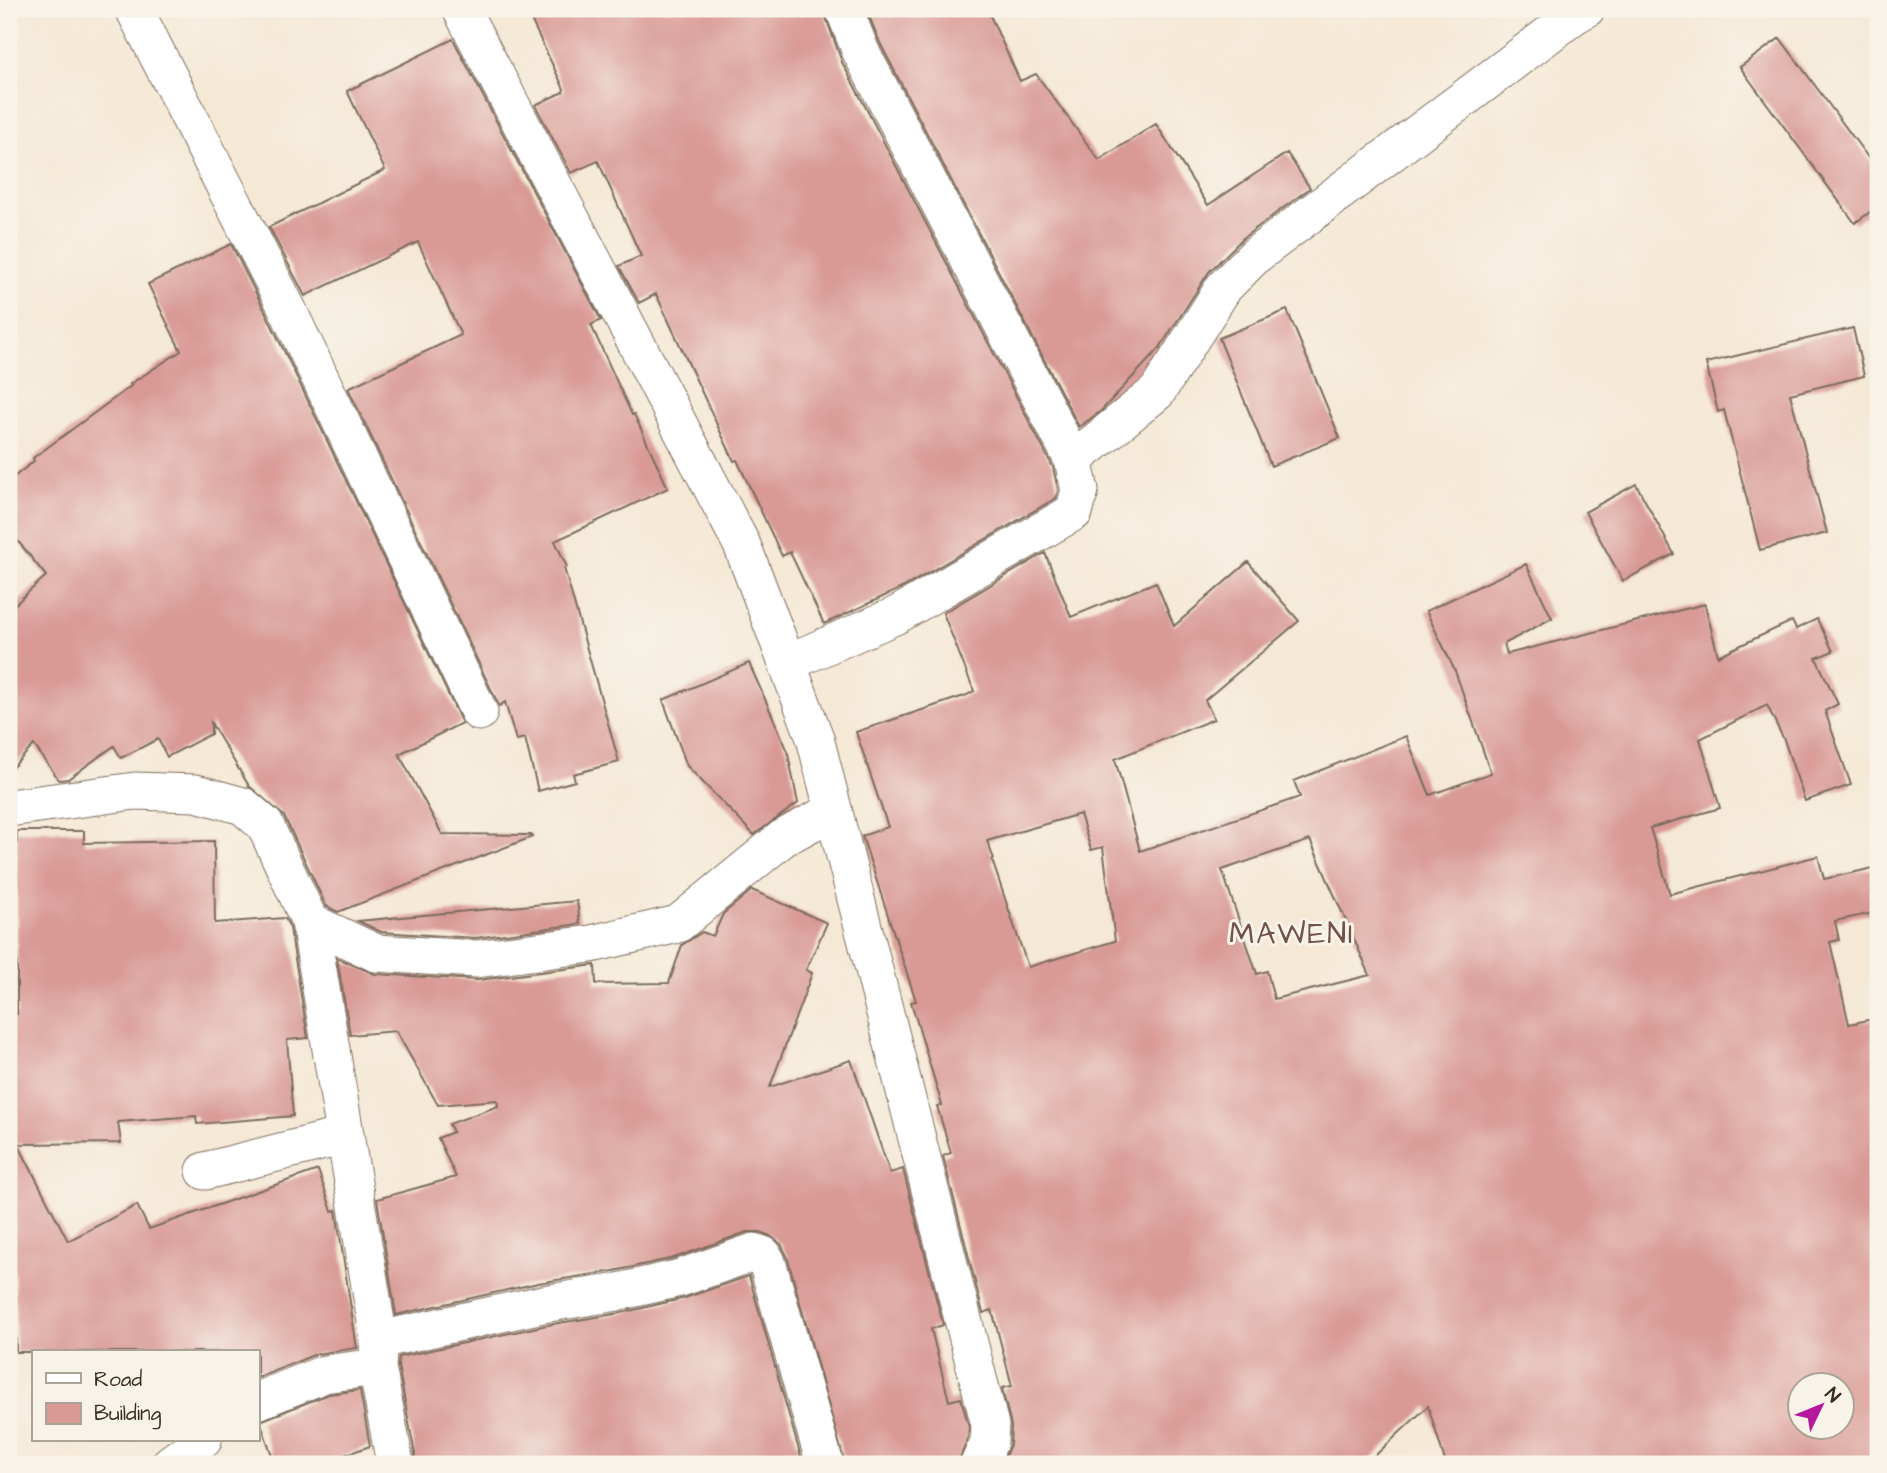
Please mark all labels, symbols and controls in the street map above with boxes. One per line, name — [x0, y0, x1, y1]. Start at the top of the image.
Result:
district label: MAWENI — [1229, 913, 1355, 955]
legend — [32, 1350, 259, 1442]
text: Road — [94, 1365, 142, 1394]
north arrow — [1786, 1372, 1856, 1442]
text: N — [1818, 1382, 1846, 1409]
text: Building — [94, 1399, 162, 1430]

